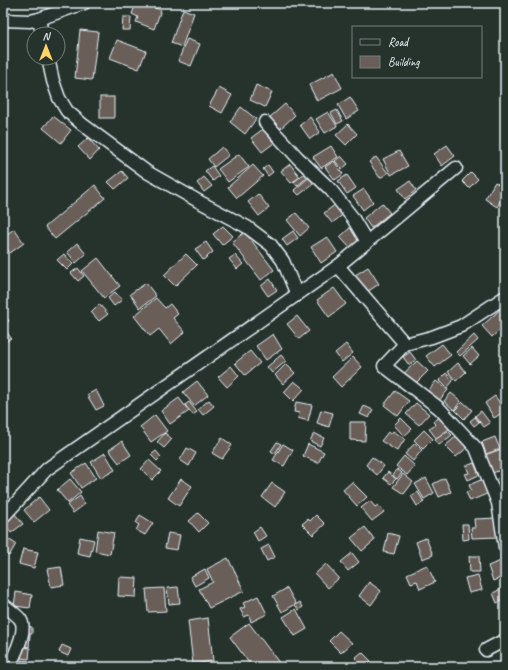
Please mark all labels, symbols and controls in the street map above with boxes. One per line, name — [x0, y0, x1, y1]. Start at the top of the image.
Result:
north arrow — [26, 26, 66, 66]
legend — [352, 26, 482, 78]
text: N — [43, 29, 52, 43]
text: Road — [388, 34, 410, 50]
text: Building — [388, 54, 420, 70]

